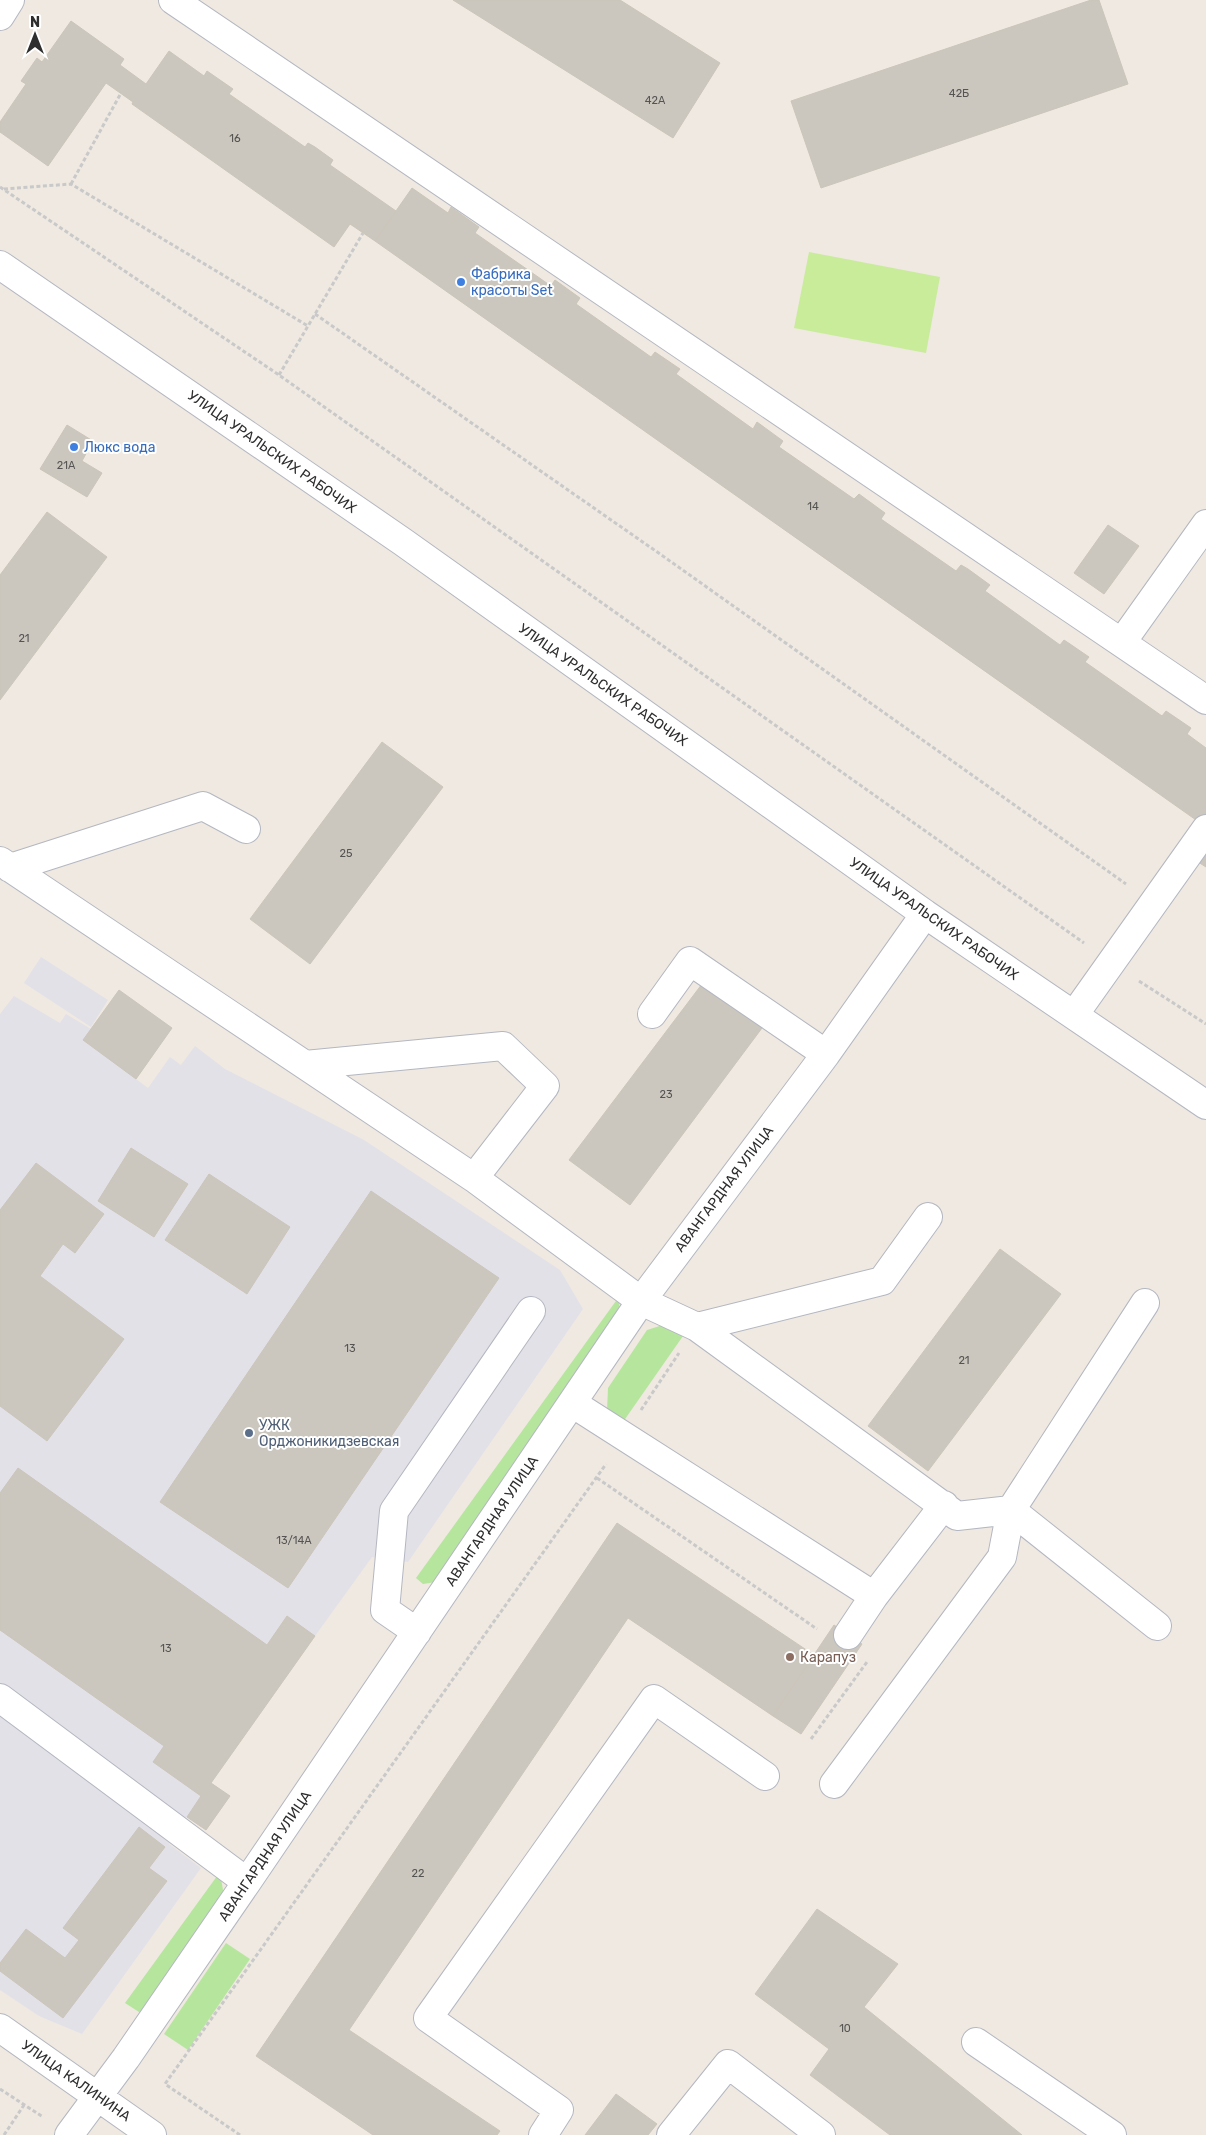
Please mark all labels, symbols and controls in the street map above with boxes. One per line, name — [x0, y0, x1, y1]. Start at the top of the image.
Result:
north arrow — [10, 10, 60, 60]
text: N — [30, 14, 40, 31]
house number: 42Б — [949, 87, 969, 100]
house number: 42А — [645, 94, 666, 107]
house number: 16 — [229, 132, 241, 145]
place label: Фабрика красоты Set — [471, 266, 553, 299]
marker: Фабрика красоты Set — [455, 276, 467, 288]
street label: УЛИЦА УРАЛЬСКИХ РАБОЧИХ — [184, 387, 360, 517]
place label: Люкс вода — [84, 439, 155, 456]
marker: Люкс вода — [68, 441, 80, 453]
house number: 21А — [57, 459, 76, 472]
house number: 14 — [807, 500, 819, 513]
street label: УЛИЦА УРАЛЬСКИХ РАБОЧИХ — [515, 620, 691, 750]
house number: 21 — [18, 632, 30, 645]
house number: 25 — [340, 847, 353, 860]
street label: УЛИЦА УРАЛЬСКИХ РАБОЧИХ — [846, 854, 1022, 984]
house number: 23 — [659, 1088, 673, 1101]
street label: АВАНГАРДНАЯ УЛИЦА — [671, 1122, 777, 1255]
house number: 13 — [344, 1342, 356, 1355]
house number: 21 — [958, 1354, 970, 1367]
place label: УЖК Орджоникидзевская — [259, 1417, 399, 1450]
marker: УЖК Орджоникидзевская — [243, 1427, 255, 1439]
street label: АВАНГАРДНАЯ УЛИЦА — [442, 1452, 542, 1589]
house number: 13/14А — [276, 1534, 312, 1547]
house number: 13 — [160, 1642, 172, 1655]
place label: Карапуз — [800, 1649, 856, 1666]
marker: Карапуз — [784, 1651, 796, 1663]
street label: АВАНГАРДНАЯ УЛИЦА — [215, 1787, 315, 1924]
house number: 22 — [412, 1867, 424, 1880]
house number: 10 — [839, 2022, 851, 2035]
street label: УЛИЦА КАЛИНИНА — [18, 2037, 134, 2125]

